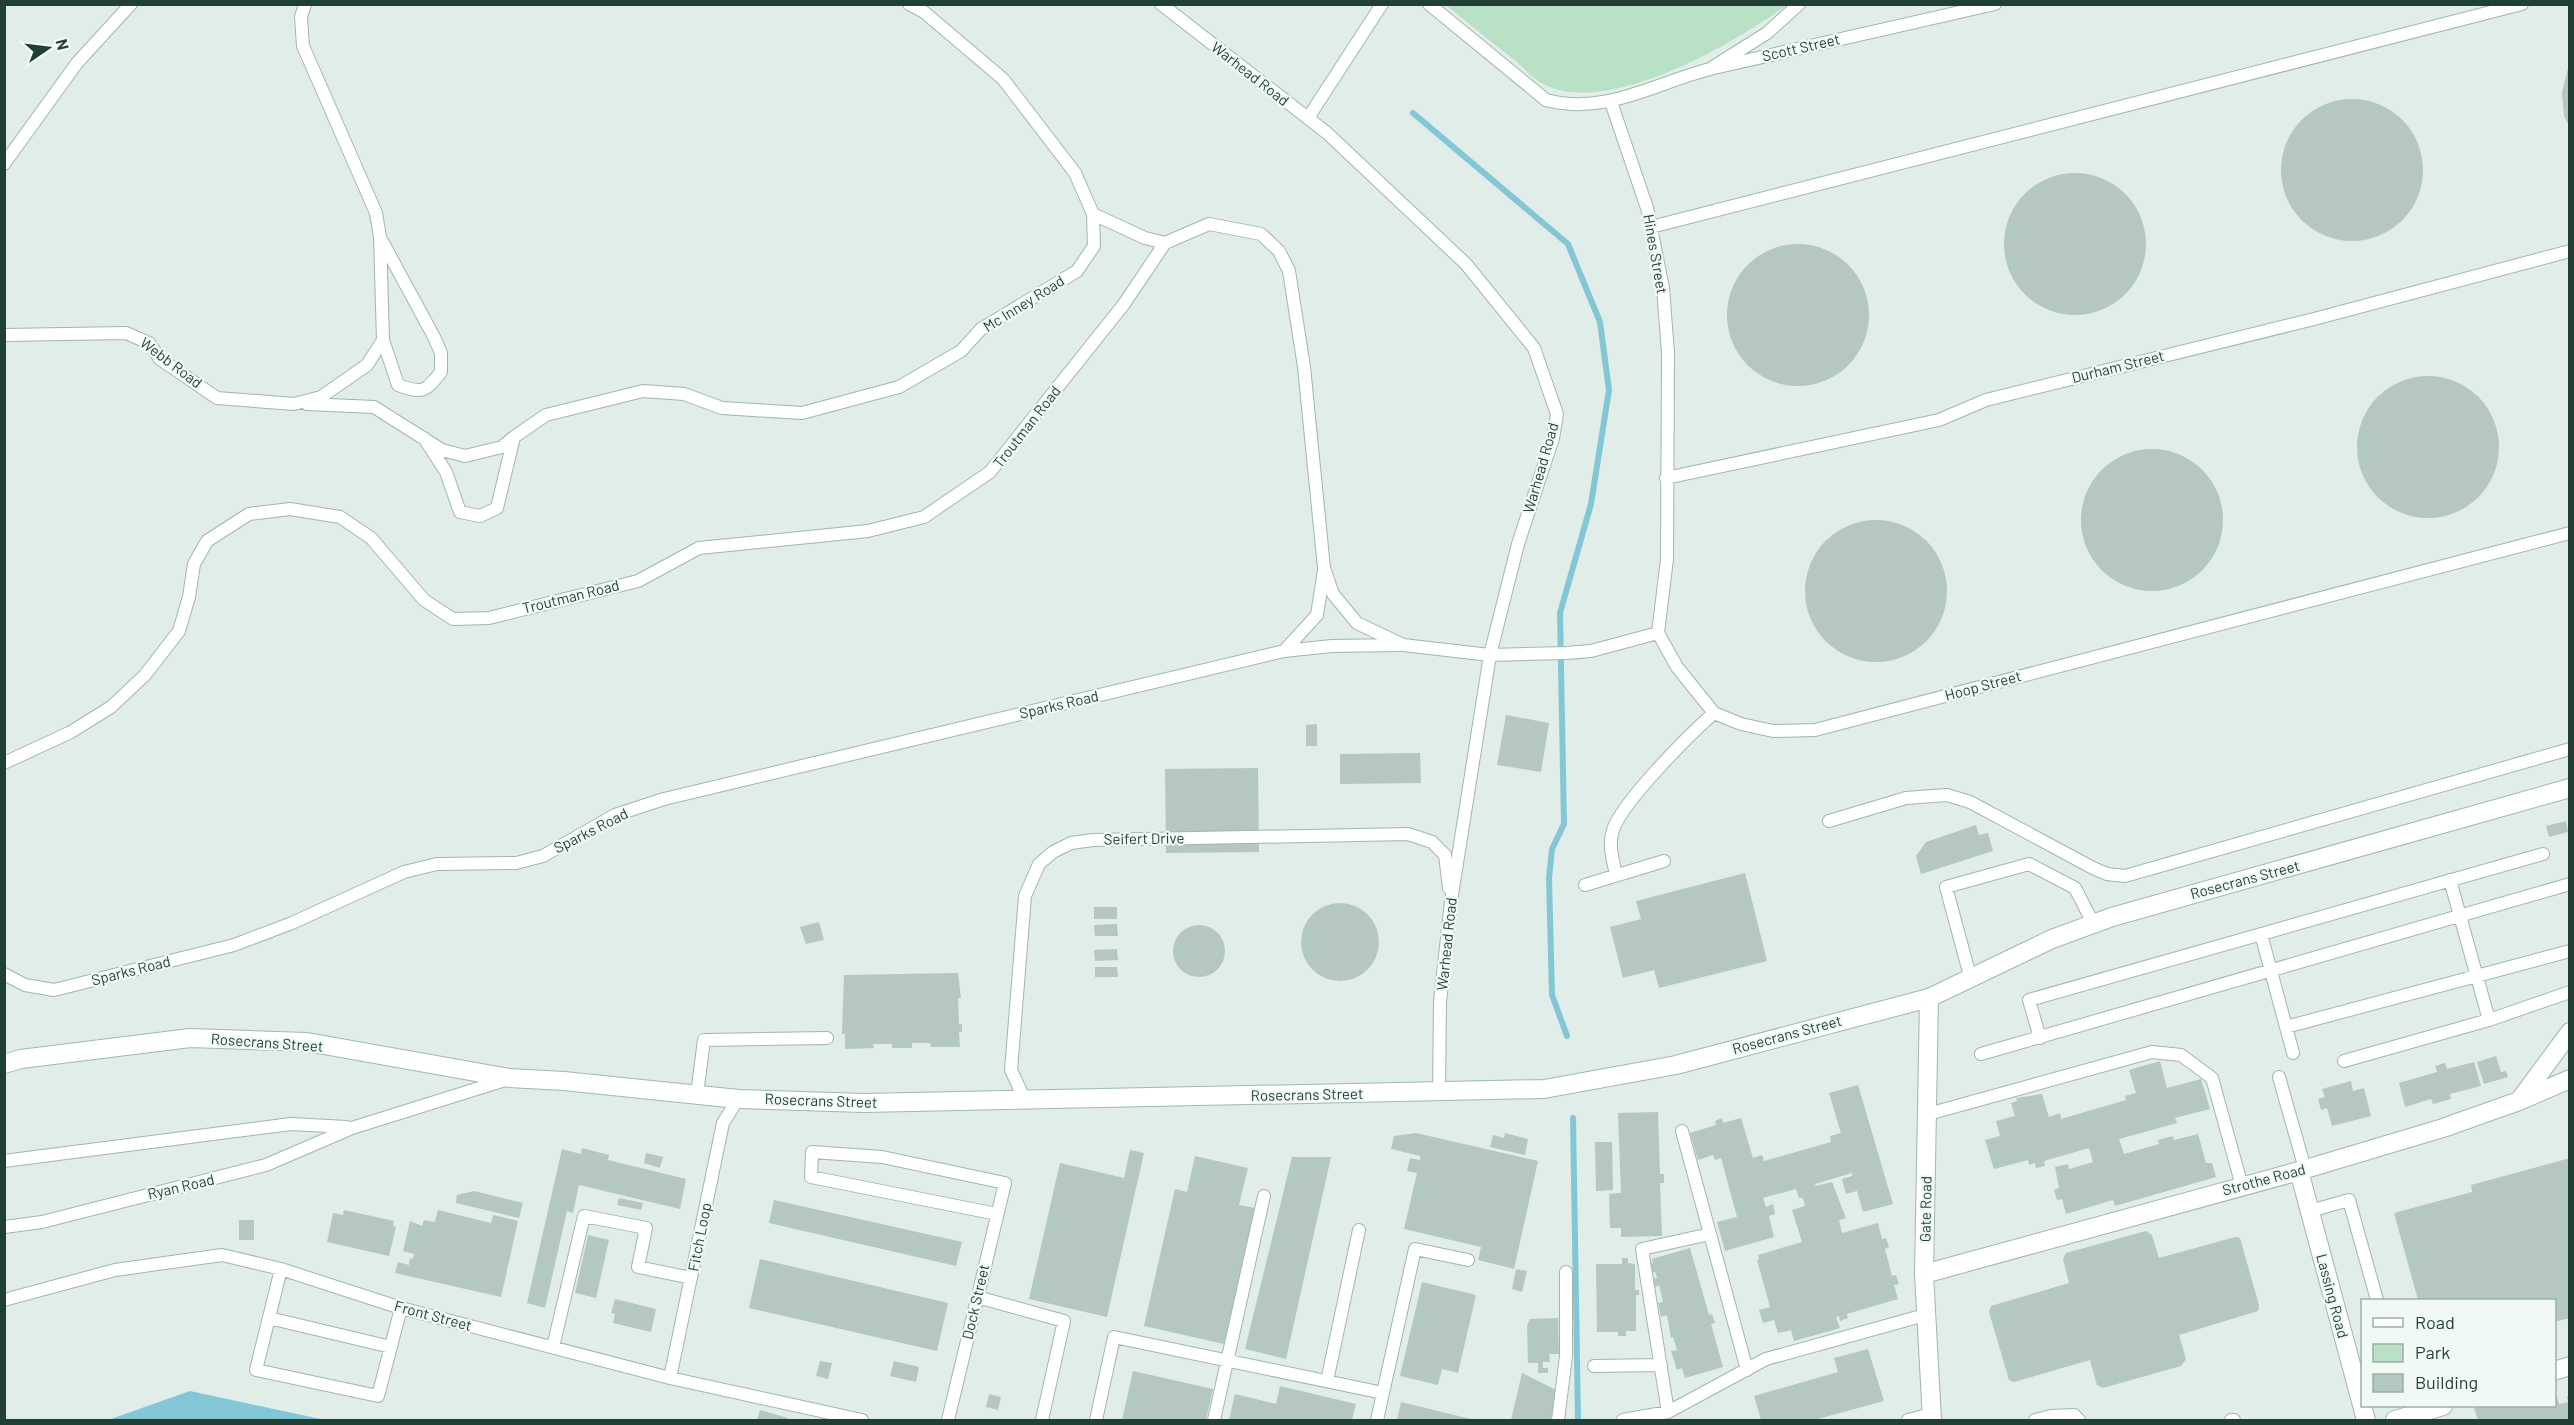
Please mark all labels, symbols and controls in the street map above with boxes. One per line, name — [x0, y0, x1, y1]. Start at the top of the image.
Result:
north arrow — [18, 18, 78, 78]
street label: Scott Street — [1760, 29, 1842, 65]
text: N — [53, 37, 74, 52]
street label: Warhead Road — [1208, 37, 1293, 109]
street label: Hines Street — [1640, 213, 1672, 295]
street label: Mc Inney Road — [980, 271, 1067, 335]
street label: Webb Road — [137, 333, 206, 391]
street label: Durham Street — [2070, 346, 2166, 386]
street label: Troutman Road — [989, 382, 1064, 471]
street label: Warhead Road — [1519, 420, 1562, 515]
street label: Troutman Road — [520, 575, 621, 617]
street label: Hoop Street — [1943, 666, 2023, 704]
street label: Sparks Road — [1017, 686, 1100, 722]
street label: Sparks Road — [550, 804, 631, 857]
street label: Seifert Drive — [1103, 828, 1185, 848]
street label: Rosecrans Street — [2188, 856, 2301, 902]
street label: Warhead Road — [1432, 896, 1460, 991]
street label: Sparks Road — [89, 951, 172, 989]
street label: Rosecrans Street — [1730, 1011, 1843, 1057]
street label: Rosecrans Street — [210, 1029, 324, 1055]
street label: Rosecrans Street — [1250, 1084, 1363, 1104]
street label: Rosecrans Street — [764, 1089, 878, 1111]
street label: Strothe Road — [2220, 1159, 2307, 1199]
street label: Ryan Road — [146, 1170, 216, 1202]
street label: Gate Road — [1915, 1176, 1935, 1242]
street label: Fitch Loop — [684, 1201, 714, 1273]
street label: Lassing Road — [2313, 1252, 2353, 1340]
street label: Dock Street — [958, 1262, 992, 1341]
street label: Front Street — [393, 1296, 474, 1334]
legend — [2361, 1299, 2556, 1407]
text: Road — [2415, 1311, 2455, 1333]
text: Park — [2415, 1341, 2450, 1363]
text: Building — [2415, 1371, 2478, 1393]

